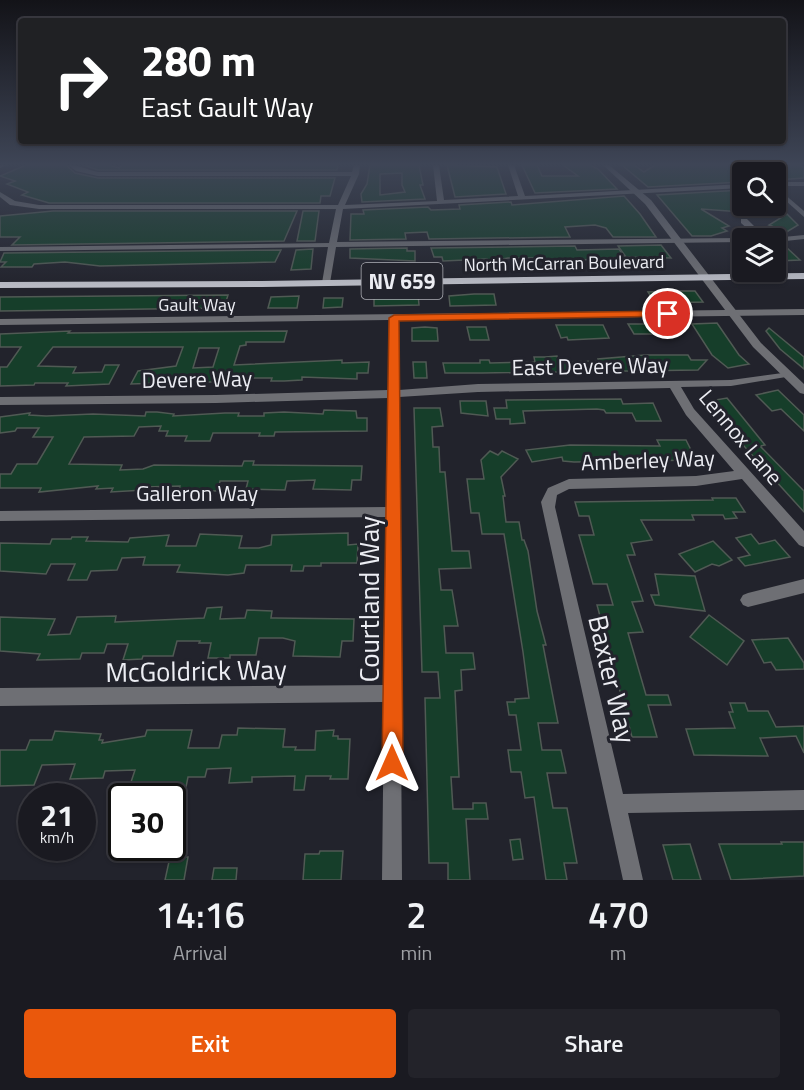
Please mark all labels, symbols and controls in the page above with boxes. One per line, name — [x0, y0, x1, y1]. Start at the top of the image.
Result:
text: 280 m — [141, 28, 256, 92]
icon: right — [42, 42, 120, 120]
text: East Gault Way — [141, 86, 314, 127]
map controls — [732, 162, 786, 282]
button: search — [732, 162, 786, 216]
button: layers — [732, 228, 786, 282]
street label: North McCarran Boulevard — [463, 248, 665, 278]
road number: NV 659 — [362, 263, 442, 299]
pin — [642, 288, 693, 339]
street label: Gault Way — [158, 291, 236, 318]
icon: arrive — [651, 297, 684, 330]
street label: East Devere Way — [511, 348, 669, 384]
street label: Devere Way — [141, 361, 253, 397]
street label: Lennox Lane — [691, 382, 791, 492]
street label: Amberley Way — [580, 441, 716, 479]
street label: Galleron Way — [136, 476, 258, 510]
street label: Courtland Way — [348, 516, 389, 682]
street label: Baxter Way — [578, 611, 648, 747]
street label: McGoldrick Way — [105, 648, 287, 692]
position arrow — [360, 731, 424, 795]
speed limit sign: 30 — [108, 783, 186, 861]
text: 21 — [40, 792, 74, 838]
text: km/h — [40, 826, 74, 849]
text: 14:16 — [156, 887, 245, 942]
text: 2 — [406, 887, 426, 942]
text: 470 — [588, 887, 648, 942]
text: Arrival — [173, 937, 227, 968]
text: min — [400, 937, 432, 968]
text: m — [610, 937, 626, 968]
button: Exit — [24, 1009, 396, 1078]
button: Share — [408, 1009, 780, 1078]

